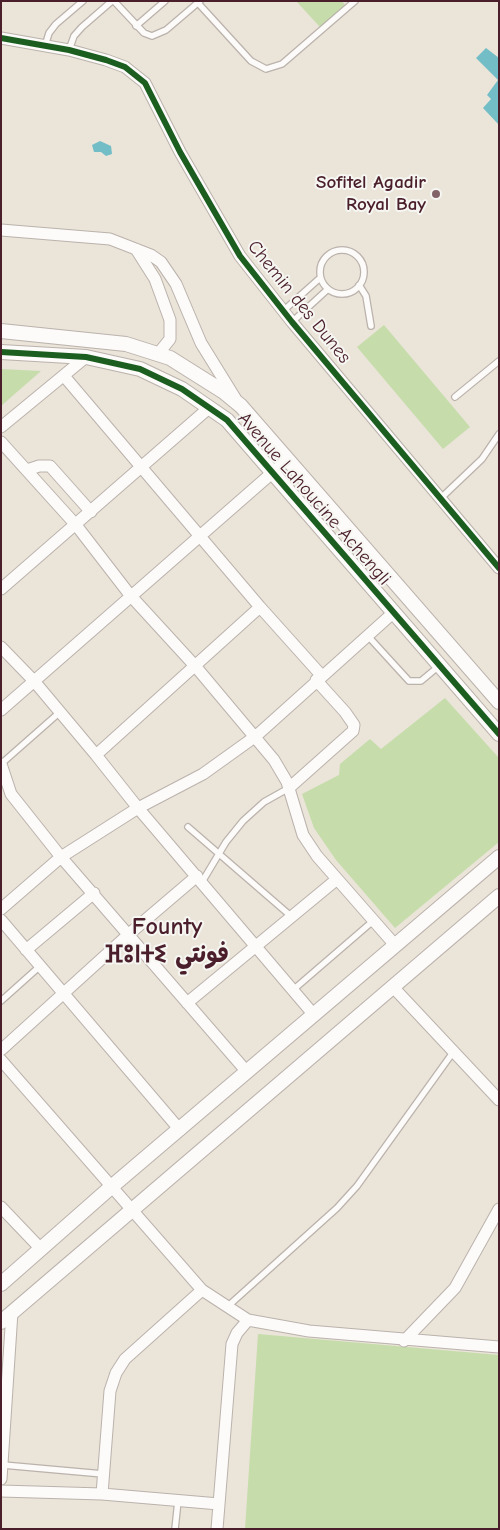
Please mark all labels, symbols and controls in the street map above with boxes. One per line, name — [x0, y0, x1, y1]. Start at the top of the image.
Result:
place label: Sofitel Agadir Royal Bay — [316, 172, 426, 216]
marker: Sofitel Agadir Royal Bay — [430, 188, 442, 200]
street label: Chemin des Dunes — [242, 236, 356, 368]
street label: Avenue Lahoucine Achengli — [233, 408, 395, 590]
district label: Founty ⴼⵓⵏⵜⵉ فونتي — [105, 913, 229, 969]

